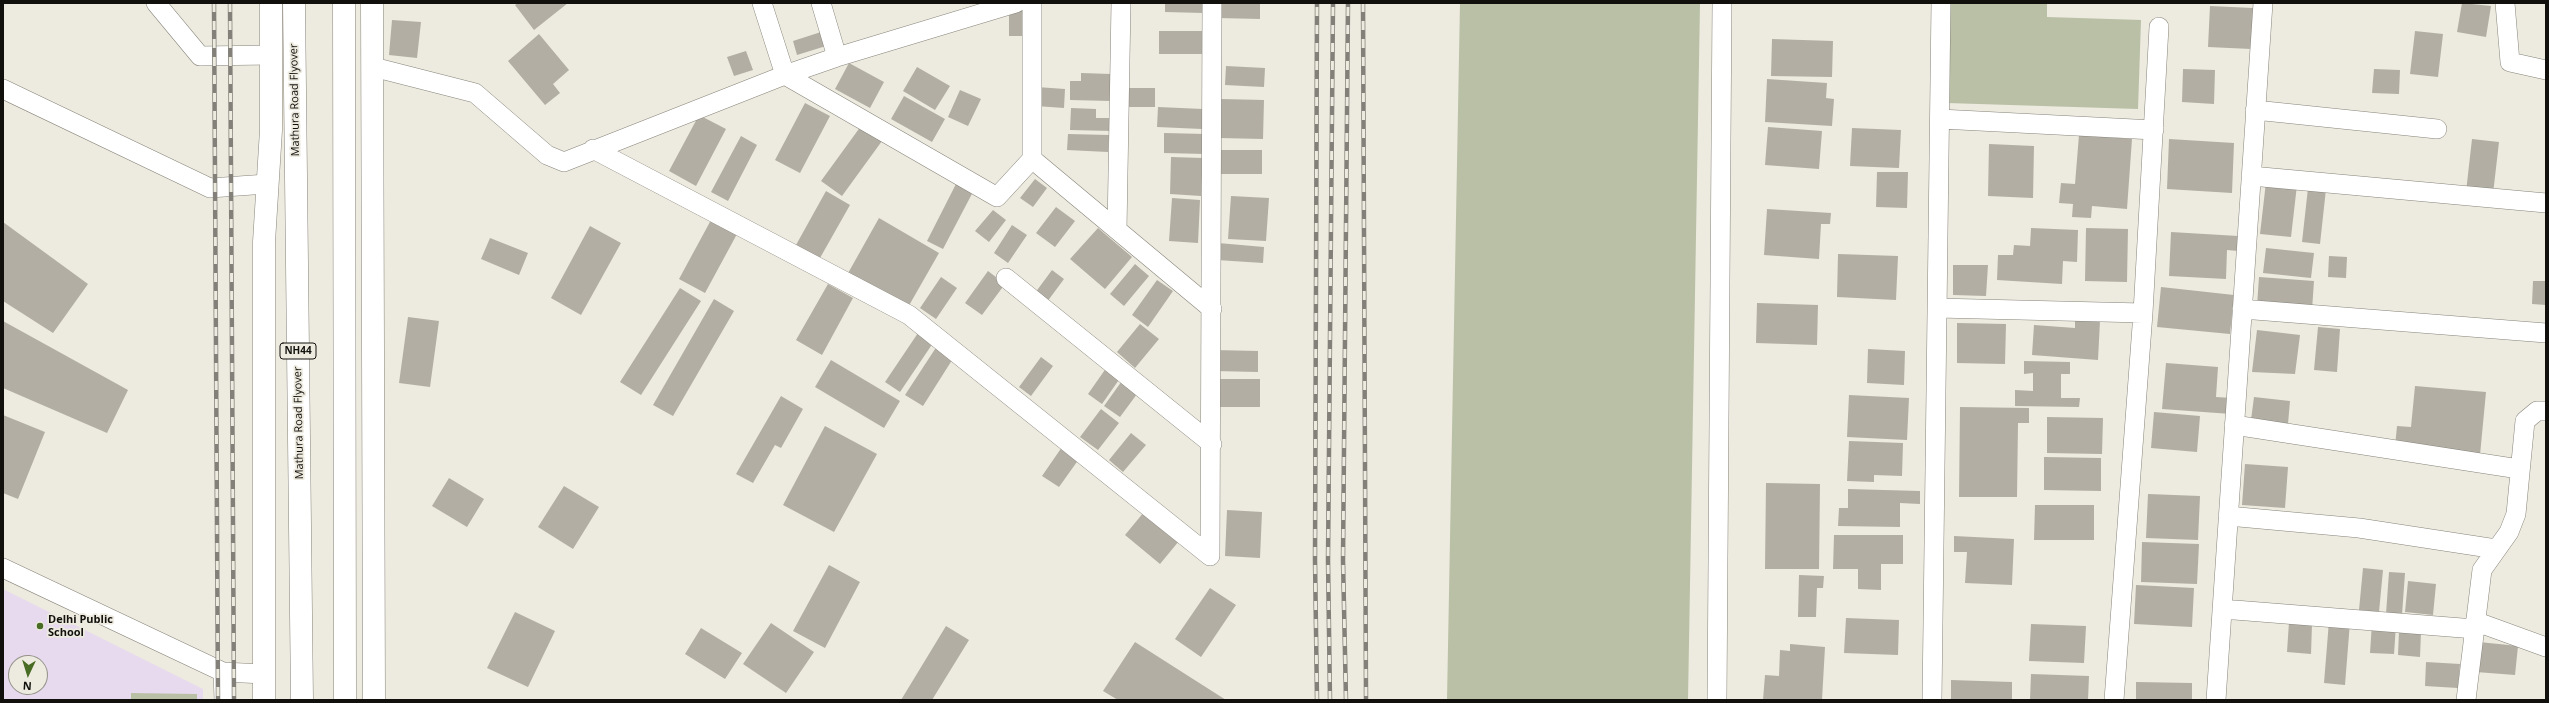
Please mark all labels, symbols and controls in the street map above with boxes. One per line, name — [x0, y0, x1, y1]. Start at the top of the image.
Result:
street label: Mathura Road Flyover — [287, 44, 303, 156]
road number: NH44 — [280, 343, 316, 359]
street label: Mathura Road Flyover — [291, 367, 307, 479]
place label: Delhi Public School — [48, 613, 113, 639]
marker: Delhi Public School — [35, 621, 45, 631]
north arrow — [8, 655, 48, 695]
text: N — [22, 679, 32, 694]

